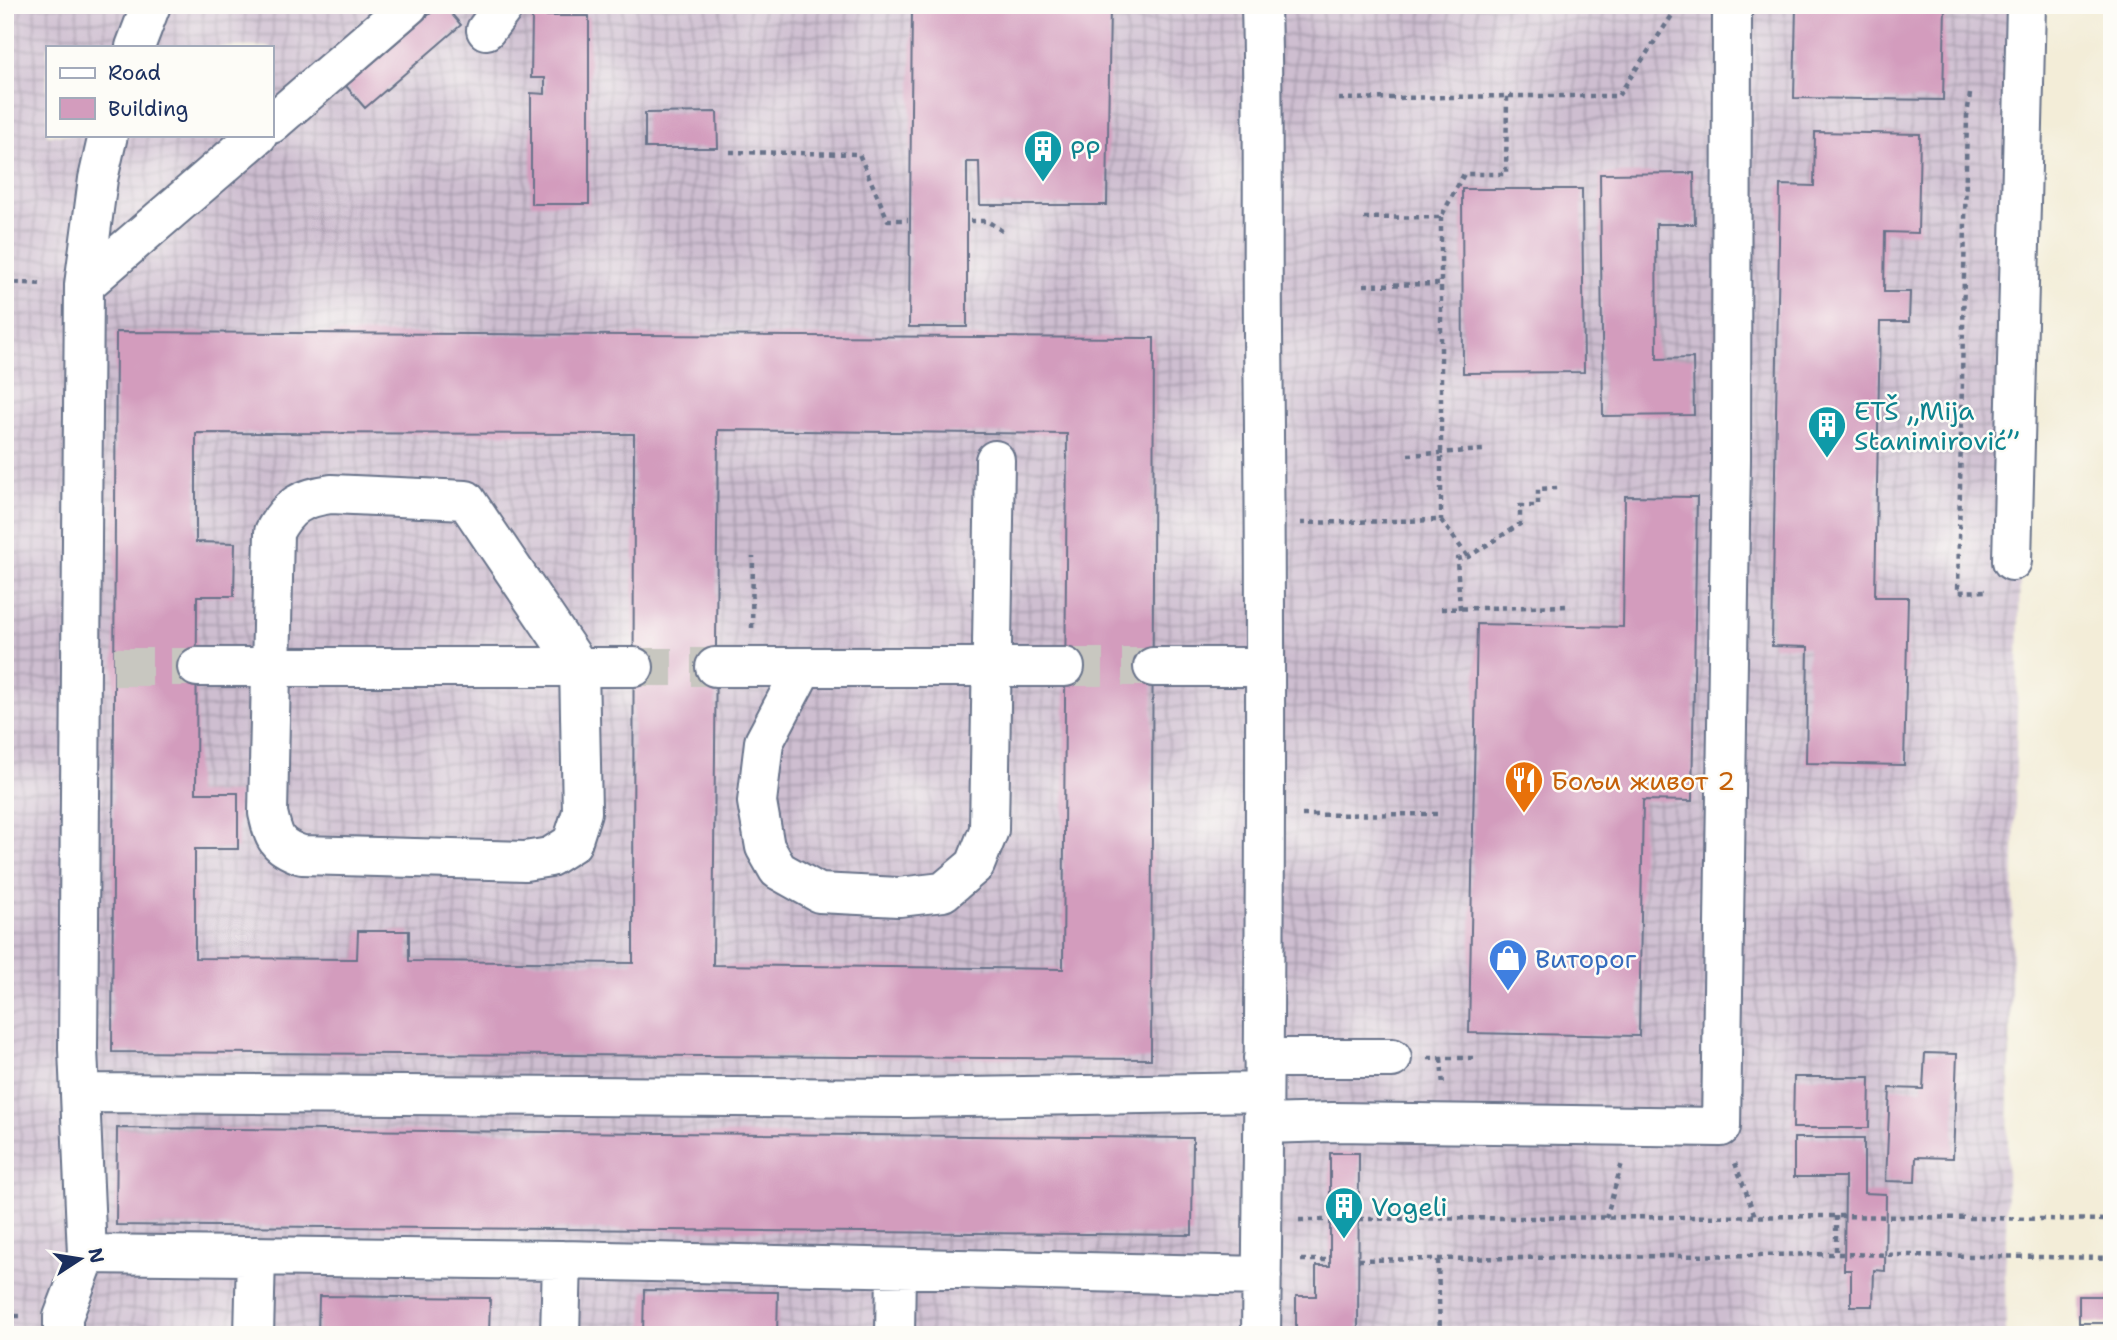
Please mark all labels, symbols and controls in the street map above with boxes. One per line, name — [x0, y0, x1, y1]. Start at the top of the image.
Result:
legend — [46, 46, 273, 136]
text: Road — [108, 59, 161, 87]
text: Building — [108, 95, 188, 123]
building icon: PP — [1022, 128, 1064, 183]
place label: PP — [1070, 132, 1100, 167]
place label: ETŠ „Mija Stanimirović” — [1854, 393, 2019, 458]
building icon: ETŠ „Mija Stanimirović” — [1806, 404, 1848, 459]
restaurant icon: Бољи живот 2 — [1503, 759, 1545, 814]
place label: Бољи живот 2 — [1551, 763, 1735, 798]
shop icon: Виторог — [1487, 937, 1529, 992]
place label: Виторог — [1535, 941, 1637, 976]
building icon: Vogeli — [1323, 1185, 1365, 1240]
place label: Vogeli — [1371, 1189, 1448, 1224]
north arrow — [46, 1224, 116, 1294]
text: N — [82, 1246, 110, 1266]

